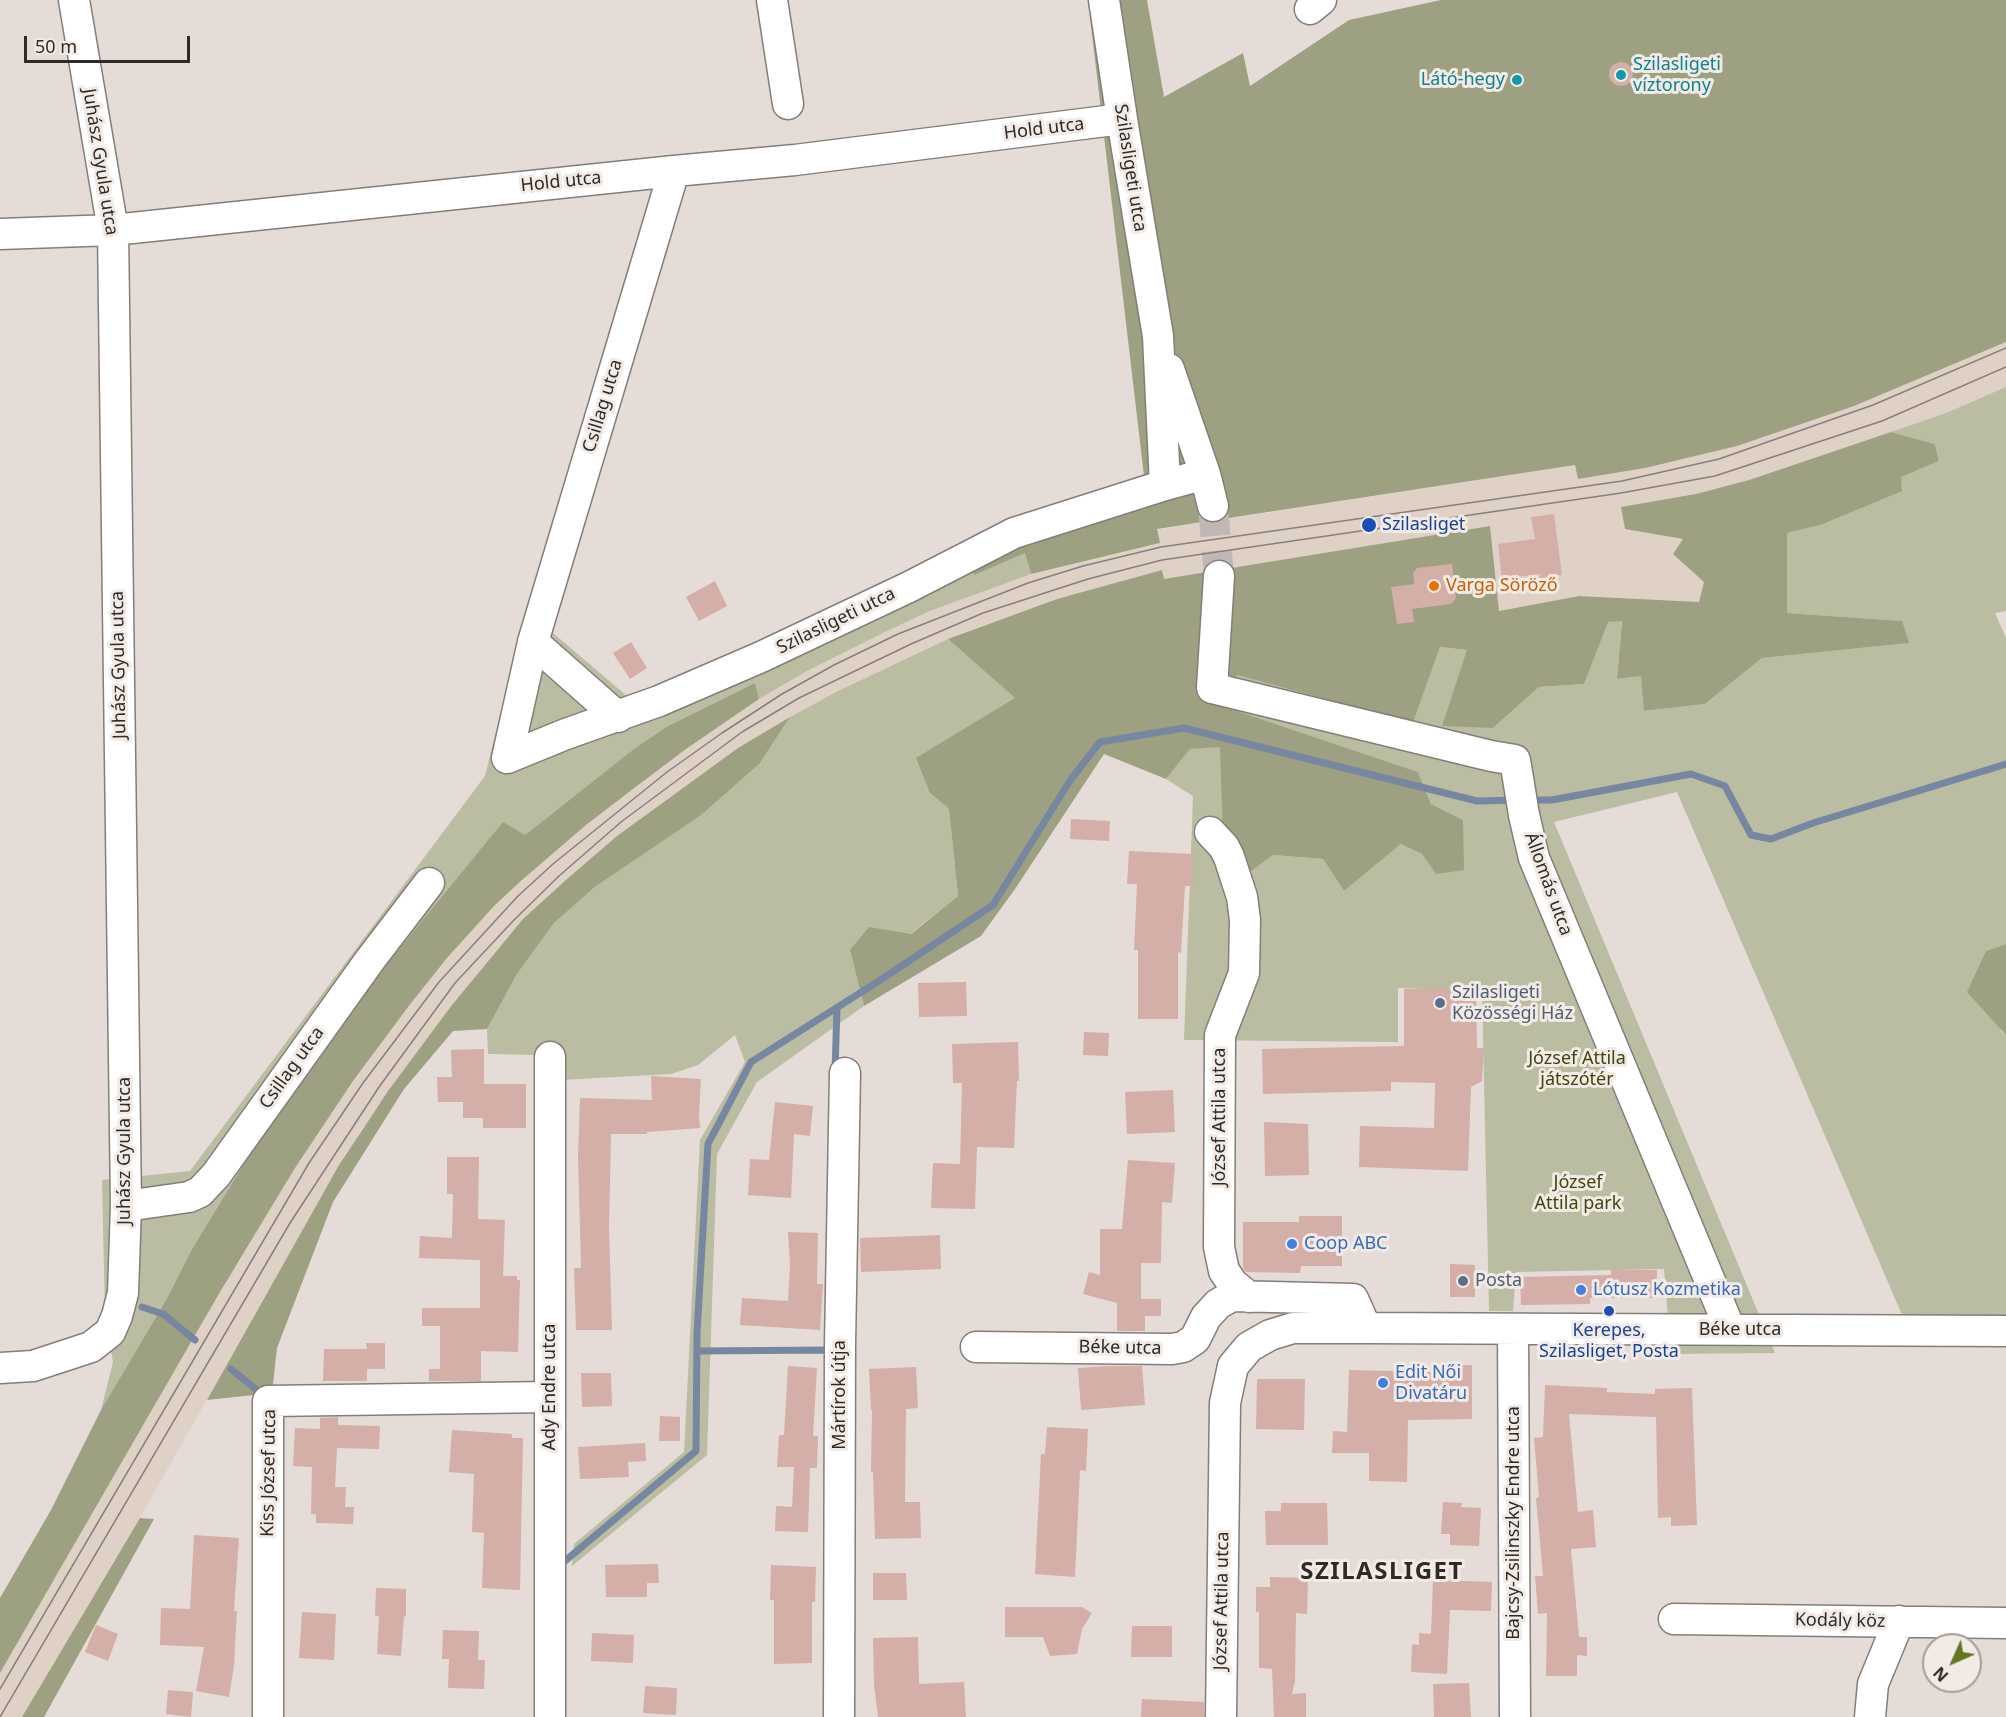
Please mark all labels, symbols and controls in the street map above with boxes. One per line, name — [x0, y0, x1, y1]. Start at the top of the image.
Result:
scale bar — [27, 24, 194, 62]
text: 50 m — [35, 34, 77, 58]
place label: Szilasligeti víztorony — [1633, 54, 1721, 97]
marker: Szilasligeti víztorony — [1614, 68, 1628, 82]
place label: Látó-hegy — [1421, 69, 1505, 91]
marker: Látó-hegy — [1510, 73, 1524, 87]
street label: Juhász Gyula utca — [78, 87, 122, 237]
street label: Szilasligeti utca — [1109, 103, 1151, 233]
street label: Hold utca — [1002, 113, 1086, 145]
street label: Hold utca — [520, 167, 602, 197]
street label: Csillag utca — [579, 357, 627, 455]
place label: Szilasliget — [1382, 514, 1465, 536]
marker: Szilasliget — [1360, 516, 1378, 534]
place label: Varga Söröző — [1446, 575, 1558, 597]
marker: Varga Söröző — [1427, 579, 1441, 593]
street label: Szilasligeti utca — [773, 583, 899, 659]
street label: Juhász Gyula utca — [107, 591, 131, 739]
street label: Állomás utca — [1519, 829, 1577, 939]
place label: Szilasligeti Közösségi Ház — [1452, 982, 1573, 1024]
marker: Szilasligeti Közösségi Ház — [1433, 996, 1447, 1010]
street label: Csillag utca — [255, 1023, 329, 1113]
street label: József Attila utca — [1209, 1048, 1231, 1186]
park label: József Attila játszótér — [1528, 1048, 1626, 1090]
street label: Juhász Gyula utca — [114, 1077, 136, 1225]
park label: József Attila park — [1535, 1172, 1621, 1214]
place label: Coop ABC — [1304, 1233, 1387, 1255]
marker: Coop ABC — [1285, 1237, 1299, 1251]
place label: Posta — [1475, 1270, 1522, 1292]
marker: Posta — [1456, 1274, 1470, 1288]
place label: Lótusz Kozmetika — [1593, 1279, 1741, 1301]
marker: Lótusz Kozmetika — [1574, 1283, 1588, 1297]
marker: Kerepes, Szilasliget, Posta — [1602, 1304, 1616, 1318]
street label: Béke utca — [1699, 1319, 1781, 1341]
place label: Kerepes, Szilasliget, Posta — [1539, 1320, 1679, 1362]
street label: Ady Endre utca — [539, 1324, 561, 1450]
street label: Béke utca — [1078, 1336, 1162, 1360]
street label: Mártírok útja — [829, 1340, 851, 1450]
place label: Edit Női Divatáru — [1395, 1362, 1467, 1404]
marker: Edit Női Divatáru — [1376, 1376, 1390, 1390]
street label: Bajcsy-Zsilinszky Endre utca — [1503, 1406, 1525, 1640]
street label: Kiss József utca — [257, 1409, 281, 1537]
street label: József Attila utca — [1210, 1531, 1234, 1671]
district label: SZILASLIGET — [1300, 1558, 1464, 1586]
street label: Kodály köz — [1795, 1609, 1885, 1633]
north arrow — [1922, 1633, 1982, 1693]
text: N — [1928, 1662, 1953, 1687]

